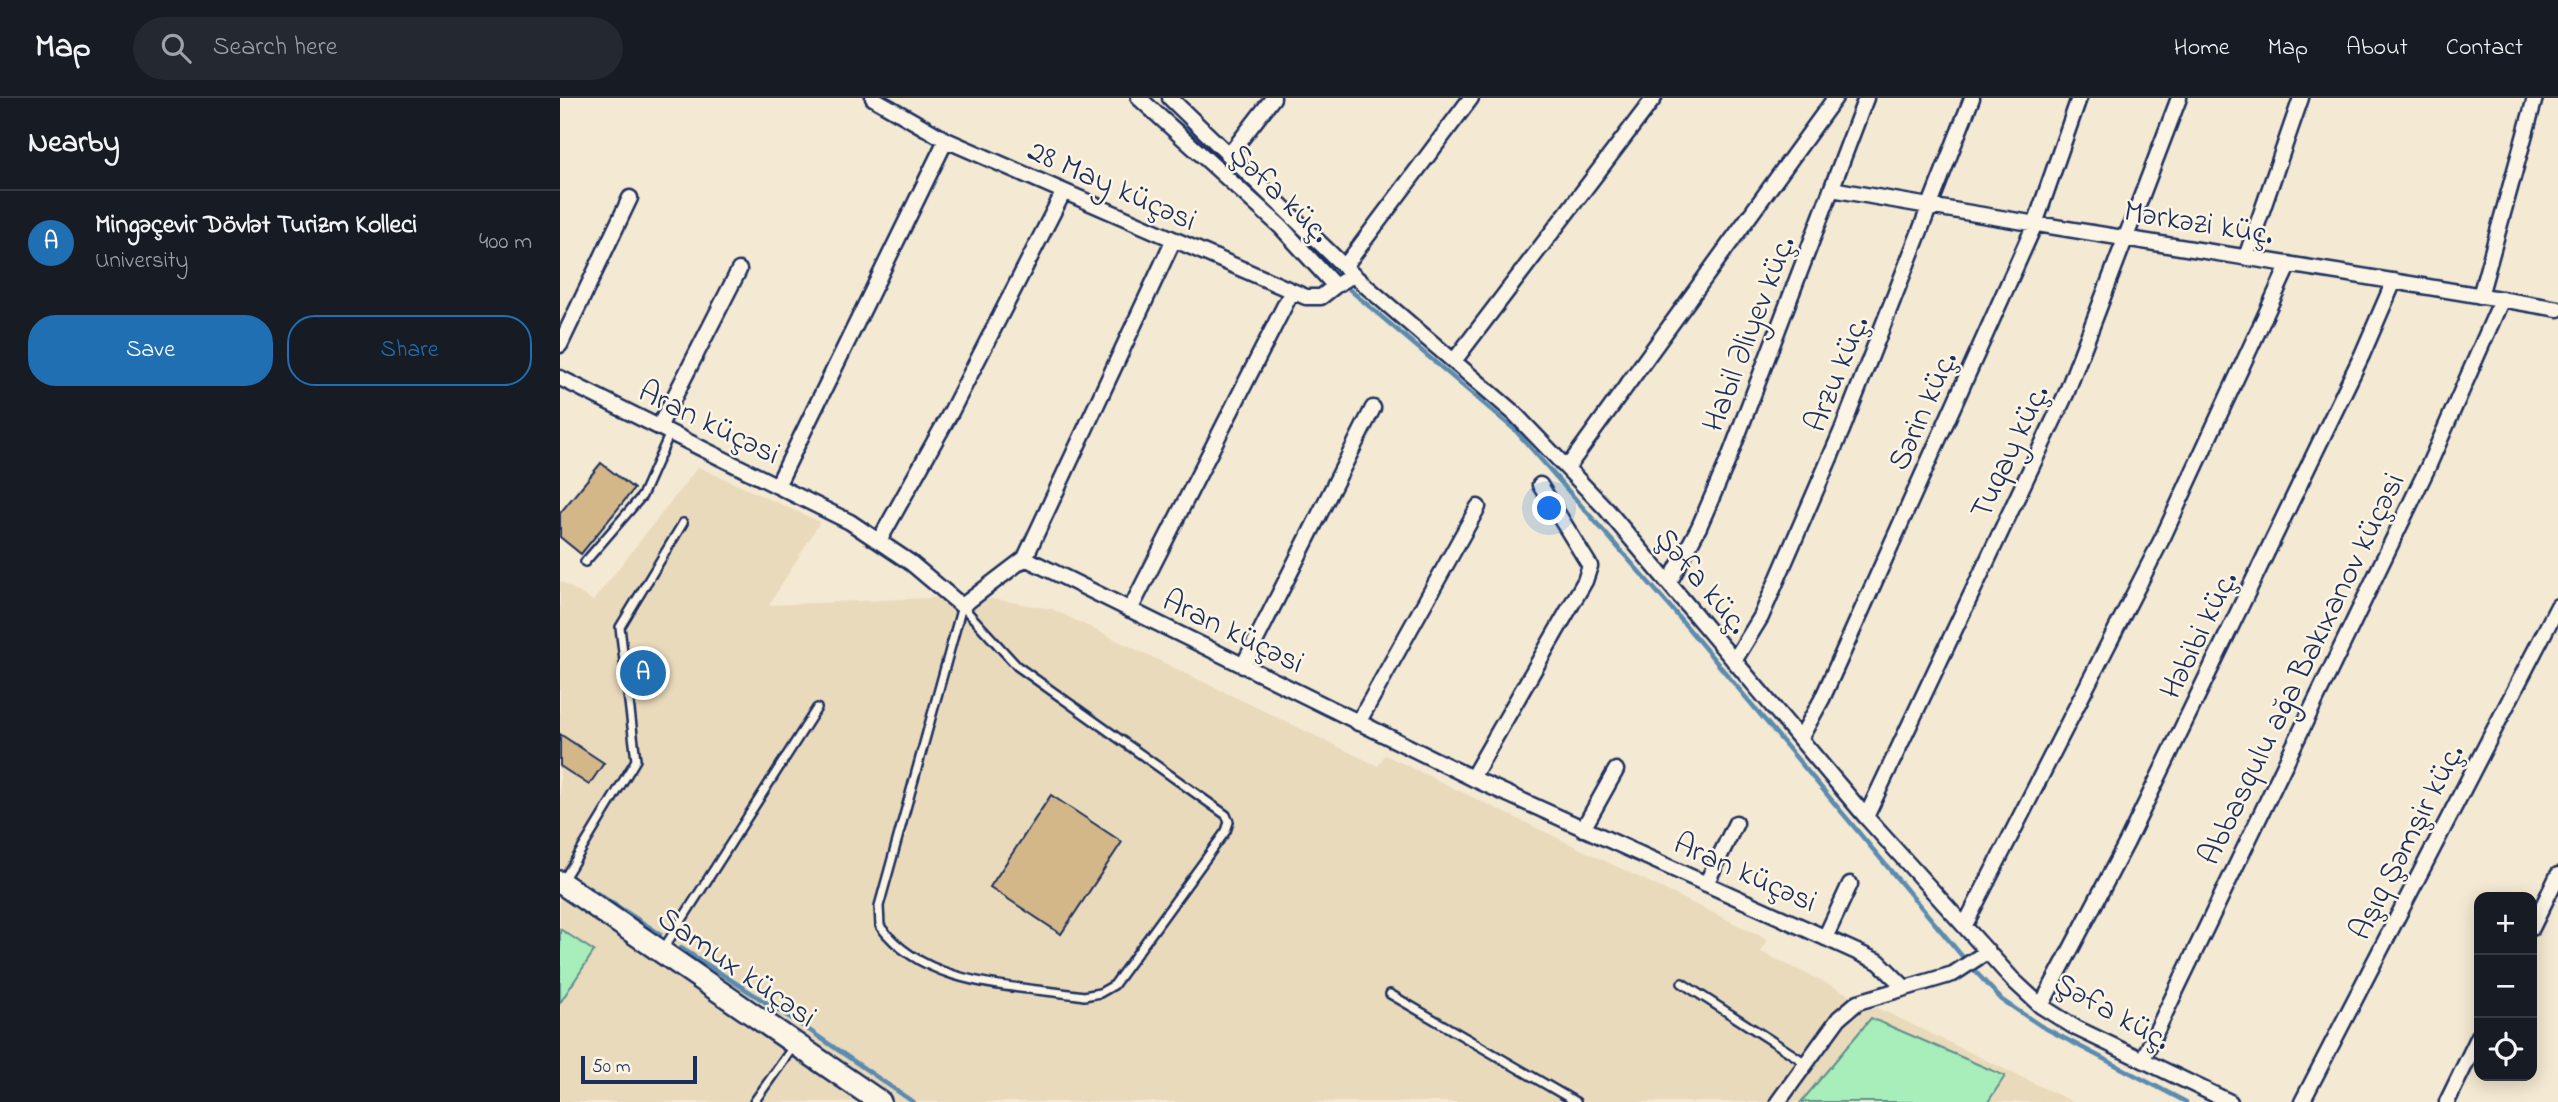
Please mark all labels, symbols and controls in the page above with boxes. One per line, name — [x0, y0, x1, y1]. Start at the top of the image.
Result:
search box — [133, 17, 623, 80]
text: Map — [35, 24, 91, 72]
icon: search — [157, 29, 195, 67]
text: Search here — [213, 29, 337, 67]
text: Home — [2174, 31, 2230, 66]
text: Map — [2268, 31, 2308, 66]
text: About — [2346, 31, 2408, 66]
text: Contact — [2446, 31, 2523, 66]
text: Nearby — [28, 122, 120, 166]
street label: 28 May küçəsi — [1020, 129, 1204, 245]
street label: Şəfa küç. — [1216, 133, 1341, 256]
street label: Mərkəzi küç. — [2120, 189, 2277, 259]
text: Mingəçevir Dövlət Turizm Kolleci — [95, 207, 417, 245]
text: A — [44, 226, 58, 259]
text: 400 m — [479, 226, 532, 259]
street label: Habil Əliyev küç. — [1691, 229, 1809, 439]
text: University — [95, 245, 188, 278]
street label: Arzu küç. — [1794, 309, 1883, 440]
button: Save — [28, 315, 273, 386]
button: Share — [287, 315, 532, 386]
street label: Sərin küç. — [1877, 344, 1971, 479]
street label: Aran küçəsi — [629, 370, 787, 479]
street label: Tuqay küç. — [1959, 377, 2063, 528]
street label: Abbasqulu ağa Bakıxanov küçəsi — [2187, 465, 2420, 874]
your location — [1532, 491, 1566, 525]
street label: Şəfa küç. — [1641, 518, 1759, 646]
street label: Həbibi küç. — [2149, 563, 2251, 708]
street label: Aran küçəsi — [1153, 579, 1311, 688]
pin: A — [620, 647, 666, 699]
street label: Aşıq Şəmşir küç. — [2338, 736, 2478, 949]
street label: Aran küçəsi — [1665, 822, 1824, 927]
map controls — [2474, 892, 2537, 1081]
button: + — [2474, 892, 2537, 955]
street label: Samux küçəsi — [647, 896, 825, 1041]
button: − — [2474, 955, 2537, 1018]
street label: Şəfa küç. — [2044, 962, 2178, 1064]
button: locate — [2474, 1018, 2537, 1081]
scale bar — [581, 1053, 696, 1085]
text: 50 m — [592, 1054, 631, 1081]

